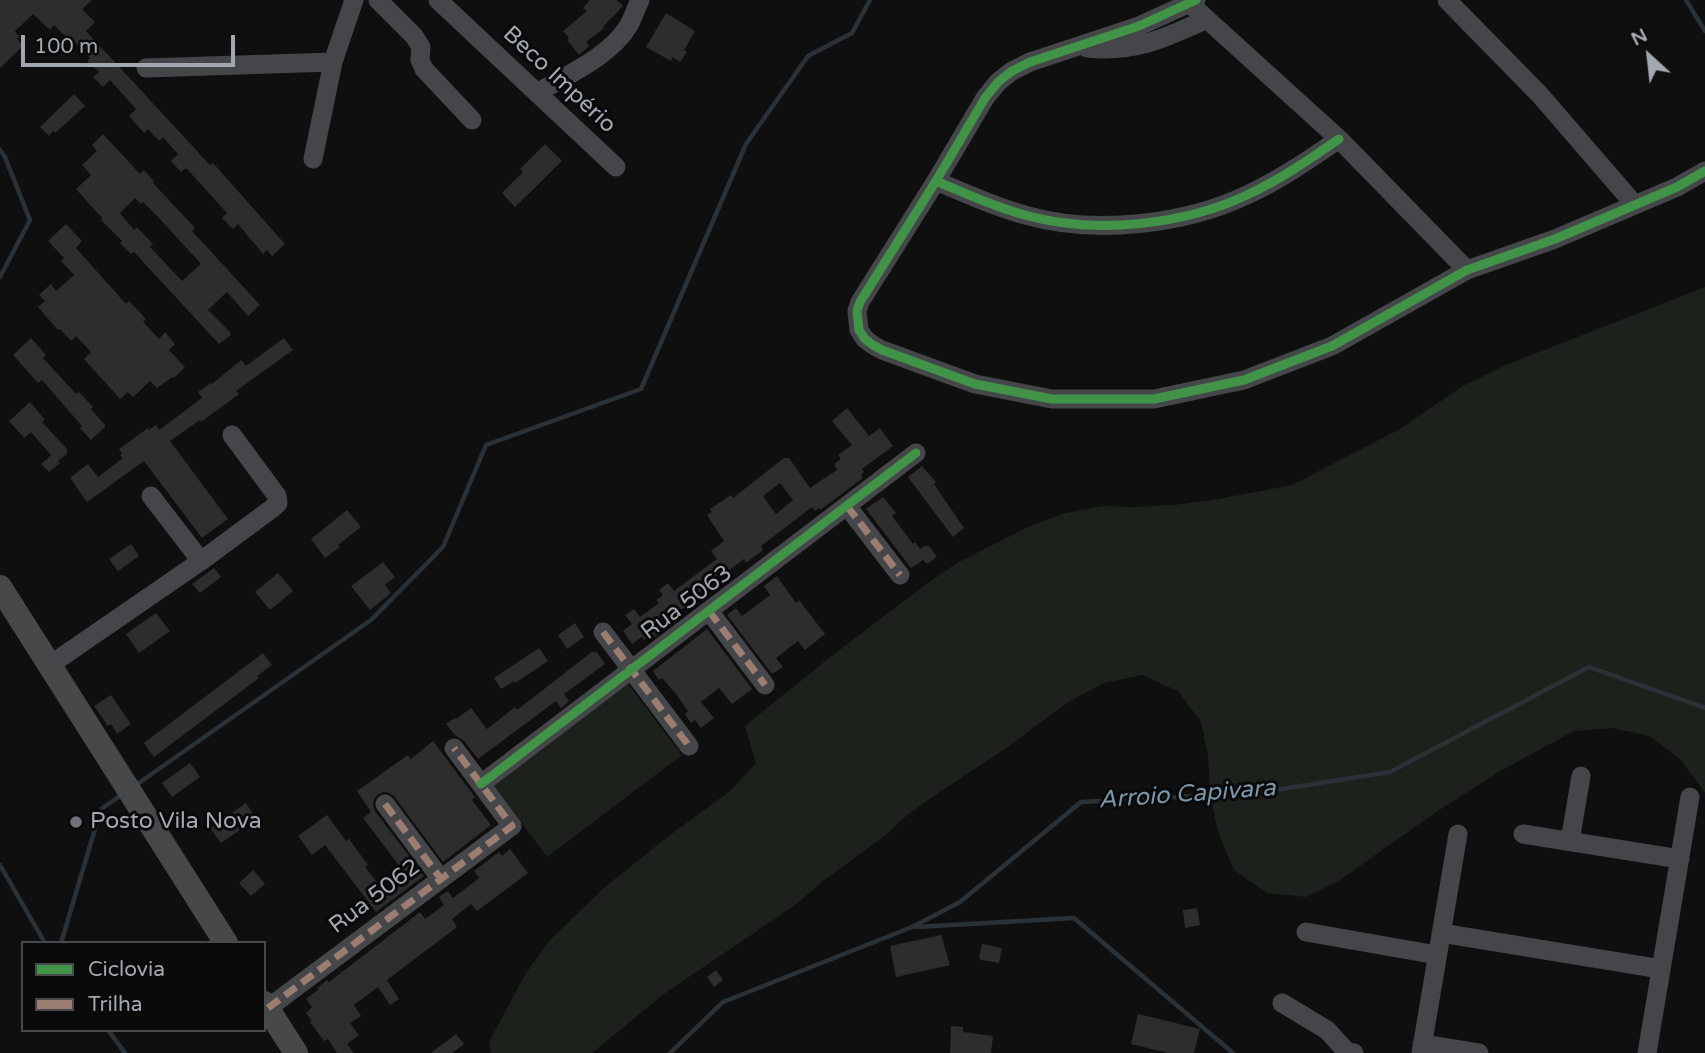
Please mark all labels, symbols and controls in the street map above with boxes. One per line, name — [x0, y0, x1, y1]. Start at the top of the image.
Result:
scale bar — [24, 21, 238, 65]
street label: Beco Império — [497, 21, 621, 139]
north arrow — [1614, 21, 1684, 91]
text: N — [1628, 24, 1651, 51]
text: 100 m — [34, 34, 98, 59]
street label: Rua 5063 — [636, 560, 738, 646]
water label: Arroio Capivara — [1098, 774, 1276, 816]
place label: Posto Vila Nova — [90, 808, 262, 836]
marker: Posto Vila Nova — [68, 814, 84, 830]
street label: Rua 5062 — [324, 854, 426, 940]
legend — [21, 941, 266, 1032]
text: Ciclovia — [88, 957, 165, 982]
text: Trilha — [88, 992, 143, 1017]

